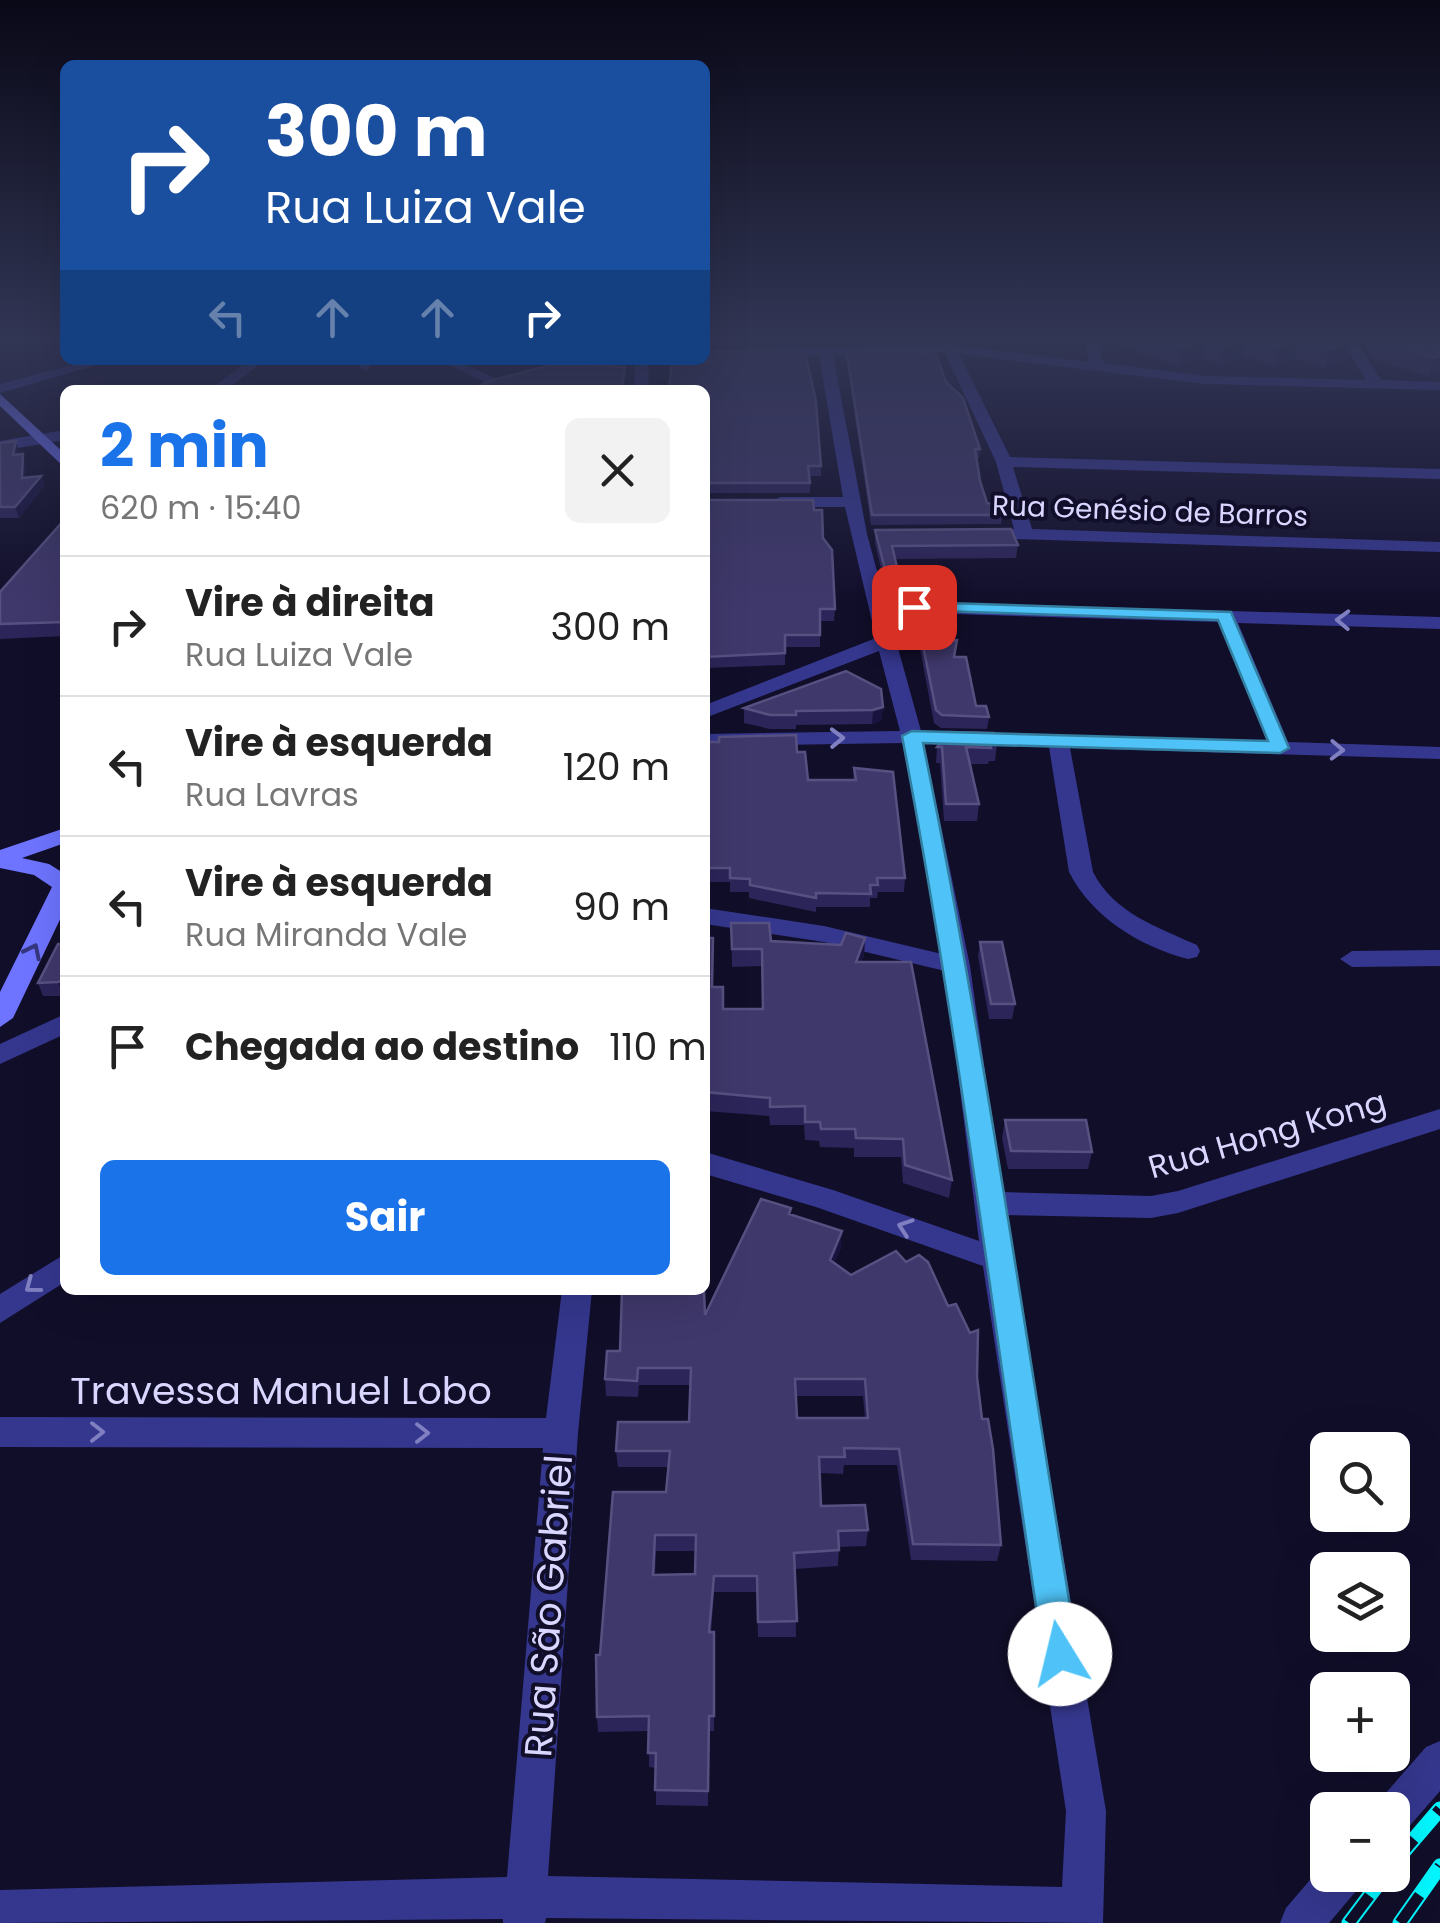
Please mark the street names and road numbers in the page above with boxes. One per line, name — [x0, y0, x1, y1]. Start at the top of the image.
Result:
street label: Rua Genésio de Barros — [991, 486, 1309, 536]
street label: Rua Hong Kong — [1143, 1079, 1391, 1189]
street label: Travessa Manuel Lobo — [70, 1364, 492, 1417]
street label: Rua São Gabriel — [511, 1453, 585, 1759]

